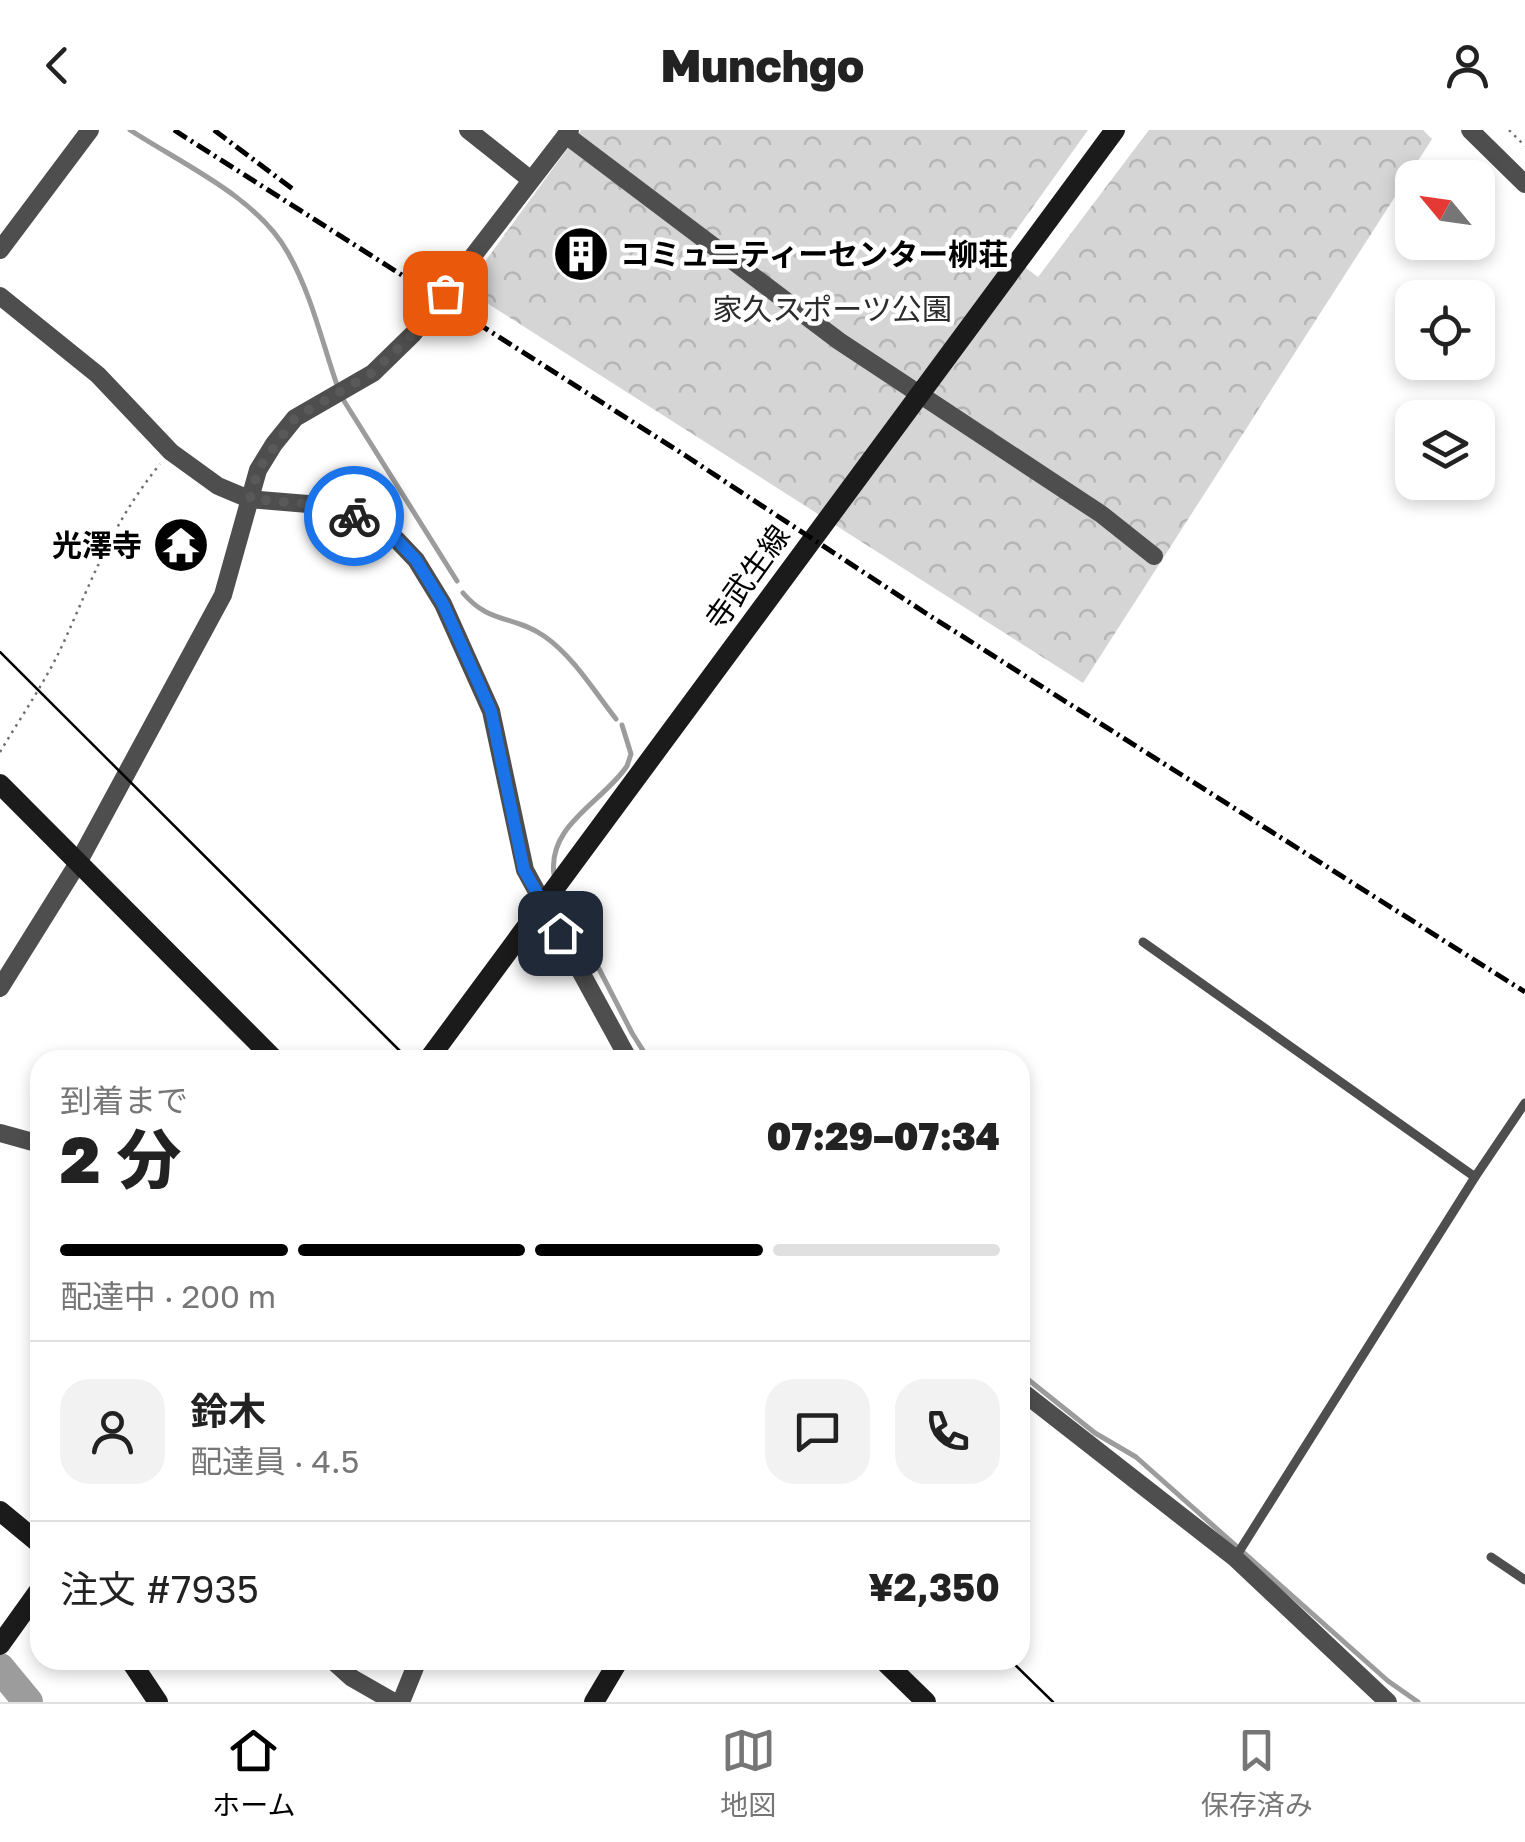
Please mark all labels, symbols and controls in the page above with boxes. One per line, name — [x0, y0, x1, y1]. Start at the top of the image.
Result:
icon: back — [30, 38, 85, 93]
text: Munchgo — [661, 38, 864, 92]
icon: person — [1440, 38, 1495, 93]
north arrow — [1395, 160, 1495, 260]
map controls — [1395, 160, 1495, 500]
building icon: コミュニティーセンター柳荘 — [551, 224, 611, 284]
place label: コミュニティーセンター柳荘 — [620, 236, 1008, 272]
pin — [403, 251, 488, 336]
icon: bag — [418, 266, 473, 321]
button: locate — [1395, 280, 1495, 380]
park label: 家久スポーツ公園 — [712, 291, 952, 327]
button: layers — [1395, 400, 1495, 500]
courier — [304, 466, 404, 566]
icon: bike — [327, 489, 382, 544]
temple icon: 光澤寺 — [151, 515, 211, 575]
street label: 寺武生線 — [697, 518, 797, 636]
place label: 光澤寺 — [52, 527, 142, 563]
pin — [518, 891, 603, 976]
icon: home — [533, 906, 588, 961]
text: 到着まで — [60, 1081, 188, 1119]
text: 07:29–07:34 — [767, 1113, 1000, 1158]
text: 2 分 — [60, 1119, 182, 1197]
text: 配達中 · 200 m — [60, 1277, 276, 1315]
button: person — [60, 1379, 165, 1484]
button: chat — [765, 1379, 870, 1484]
button: phone — [895, 1379, 1000, 1484]
text: 鈴木 — [190, 1388, 266, 1433]
text: 配達員 · 4.5 — [190, 1442, 359, 1480]
text: ¥2,350 — [869, 1564, 1000, 1609]
text: 注文 #7935 — [60, 1566, 259, 1611]
tab: ホーム — [212, 1723, 295, 1823]
tab: 地図 — [720, 1723, 776, 1823]
tab: 保存済み — [1201, 1723, 1313, 1823]

